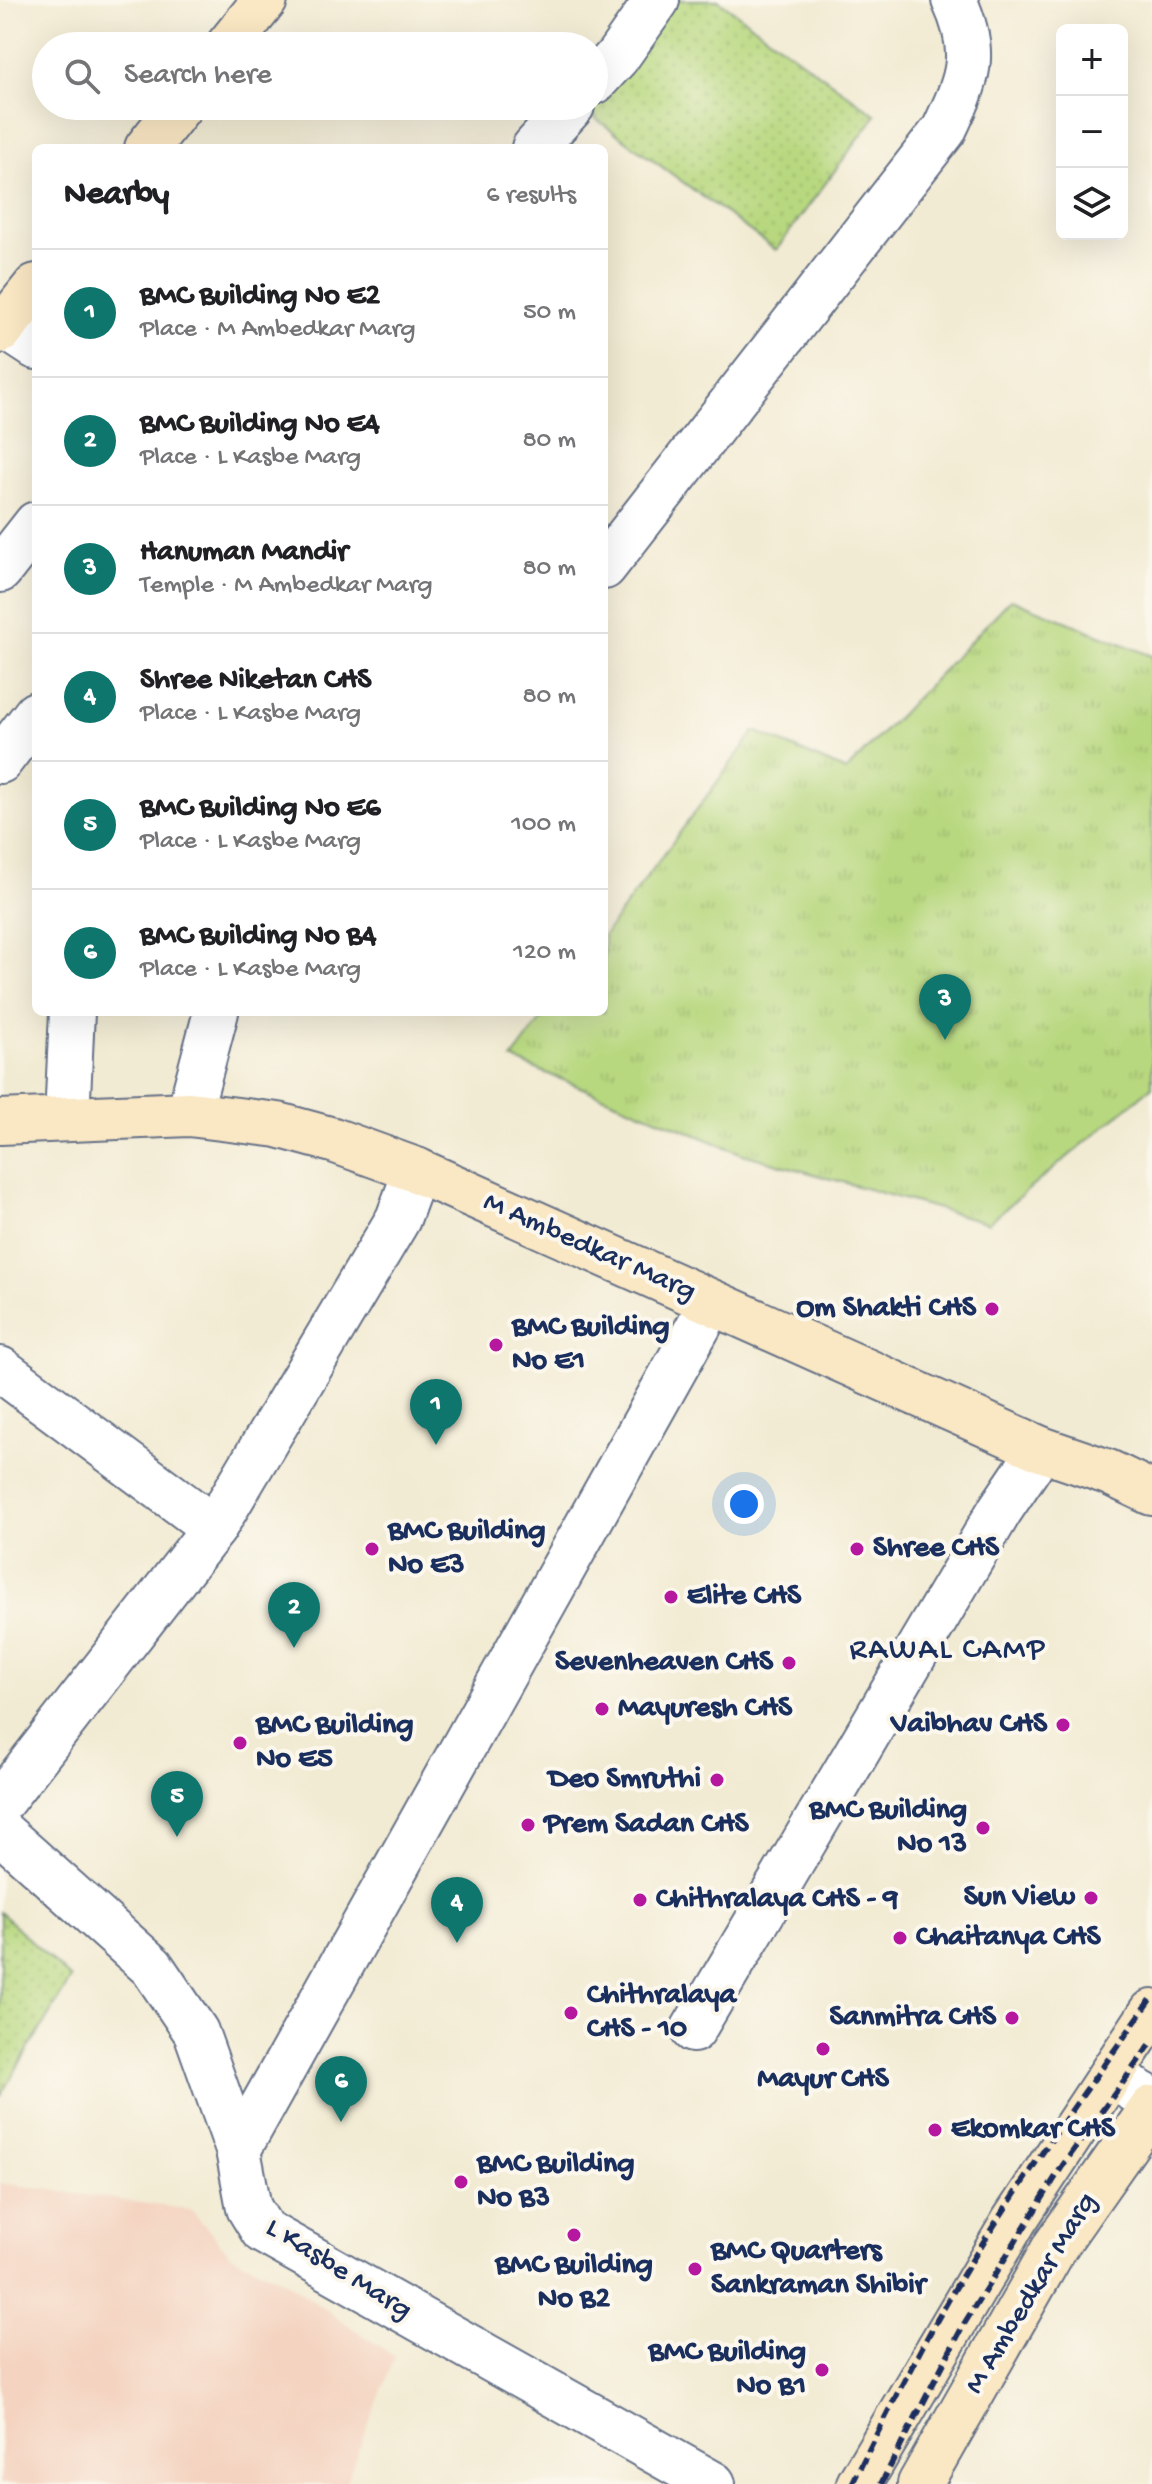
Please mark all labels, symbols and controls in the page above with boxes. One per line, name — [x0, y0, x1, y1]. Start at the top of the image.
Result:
map controls — [1056, 24, 1128, 240]
button: + — [1056, 24, 1128, 96]
search box — [32, 32, 608, 120]
icon: search — [60, 54, 104, 98]
text: Search here — [124, 59, 272, 94]
button: − — [1056, 96, 1128, 168]
button: layers — [1056, 168, 1128, 240]
text: Nearby — [64, 176, 169, 216]
text: 6 results — [486, 181, 576, 212]
text: BMC Building No E2 — [140, 280, 380, 315]
text: 1 — [85, 298, 95, 329]
text: 50 m — [523, 298, 576, 329]
text: Place · M Ambedkar Marg — [140, 315, 415, 346]
text: BMC Building No E4 — [140, 408, 380, 443]
text: 2 — [84, 426, 96, 457]
text: 80 m — [522, 426, 576, 457]
text: Place · L Kasbe Marg — [140, 443, 361, 474]
text: Hanuman Mandir — [140, 536, 348, 571]
text: 3 — [83, 554, 97, 585]
text: 80 m — [522, 554, 576, 585]
text: Temple · M Ambedkar Marg — [140, 571, 433, 602]
text: Shree Niketan CHS — [140, 664, 371, 699]
text: 4 — [84, 682, 96, 713]
text: 80 m — [522, 682, 576, 713]
text: Place · L Kasbe Marg — [140, 699, 361, 730]
text: BMC Building No E6 — [140, 792, 381, 827]
text: 5 — [83, 810, 97, 841]
text: 100 m — [511, 810, 576, 841]
text: Place · L Kasbe Marg — [140, 827, 361, 858]
text: BMC Building No B4 — [140, 920, 376, 955]
text: 6 — [83, 938, 97, 969]
text: 120 m — [513, 938, 576, 969]
text: Place · L Kasbe Marg — [140, 955, 361, 986]
pin: 3 — [919, 974, 971, 1040]
street label: M Ambedkar Marg — [477, 1185, 701, 1311]
place label: Om Shakti CHS — [796, 1292, 977, 1327]
marker: Om Shakti CHS — [983, 1300, 1001, 1318]
place label: BMC Building No E1 — [511, 1311, 669, 1380]
marker: BMC Building No E1 — [487, 1336, 505, 1354]
pin: 1 — [410, 1379, 462, 1445]
your location — [724, 1484, 764, 1524]
place label: BMC Building No E3 — [387, 1515, 545, 1584]
place label: Shree CHS — [873, 1532, 1000, 1567]
marker: BMC Building No E3 — [363, 1540, 381, 1558]
marker: Shree CHS — [848, 1540, 866, 1558]
place label: Elite CHS — [687, 1580, 802, 1615]
pin: 2 — [268, 1582, 320, 1648]
marker: Elite CHS — [662, 1588, 680, 1606]
district label: RAWAL CAMP — [849, 1632, 1047, 1670]
place label: Sevenheaven CHS — [555, 1646, 774, 1681]
marker: Sevenheaven CHS — [780, 1654, 798, 1672]
place label: Mayuresh CHS — [618, 1692, 793, 1727]
marker: Mayuresh CHS — [593, 1700, 611, 1718]
place label: Vaibhav CHS — [889, 1708, 1048, 1743]
place label: BMC Building No E5 — [255, 1709, 413, 1778]
marker: Vaibhav CHS — [1054, 1716, 1072, 1734]
marker: BMC Building No E5 — [231, 1734, 249, 1752]
place label: Deo Smruthi — [546, 1763, 701, 1798]
pin: 5 — [151, 1771, 203, 1837]
marker: Deo Smruthi — [708, 1771, 726, 1789]
place label: BMC Building No 13 — [809, 1794, 967, 1863]
place label: Prem Sadan CHS — [542, 1808, 750, 1843]
marker: Prem Sadan CHS — [519, 1816, 537, 1834]
marker: BMC Building No 13 — [974, 1819, 992, 1837]
pin: 4 — [431, 1877, 483, 1943]
place label: Sun View — [964, 1881, 1076, 1916]
place label: Chithralaya CHS - 9 — [656, 1883, 898, 1918]
marker: Sun View — [1082, 1889, 1100, 1907]
marker: Chithralaya CHS - 9 — [631, 1891, 649, 1909]
place label: Chaitanya CHS — [916, 1921, 1102, 1956]
marker: Chaitanya CHS — [891, 1929, 909, 1947]
place label: Chithralaya CHS - 10 — [587, 1979, 738, 2048]
place label: Sanmitra CHS — [829, 2001, 997, 2036]
marker: Chithralaya CHS - 10 — [562, 2004, 580, 2022]
marker: Sanmitra CHS — [1003, 2009, 1021, 2027]
marker: Mayur CHS — [814, 2040, 832, 2058]
pin: 6 — [315, 2056, 367, 2122]
place label: Mayur CHS — [757, 2063, 890, 2098]
place label: Ekomkar CHS — [951, 2113, 1116, 2148]
marker: Ekomkar CHS — [926, 2121, 944, 2139]
place label: BMC Building No B3 — [476, 2148, 634, 2217]
marker: BMC Building No B3 — [452, 2173, 470, 2191]
street label: M Ambedkar Marg — [958, 2187, 1106, 2401]
street label: L Kasbe Marg — [258, 2211, 418, 2329]
marker: BMC Building No B2 — [565, 2226, 583, 2244]
place label: BMC Quarters Sankraman Shibir — [710, 2235, 929, 2304]
place label: BMC Building No B2 — [494, 2249, 653, 2318]
marker: BMC Quarters Sankraman Shibir — [686, 2260, 704, 2278]
place label: BMC Building No B1 — [648, 2336, 806, 2405]
marker: BMC Building No B1 — [813, 2361, 831, 2379]

